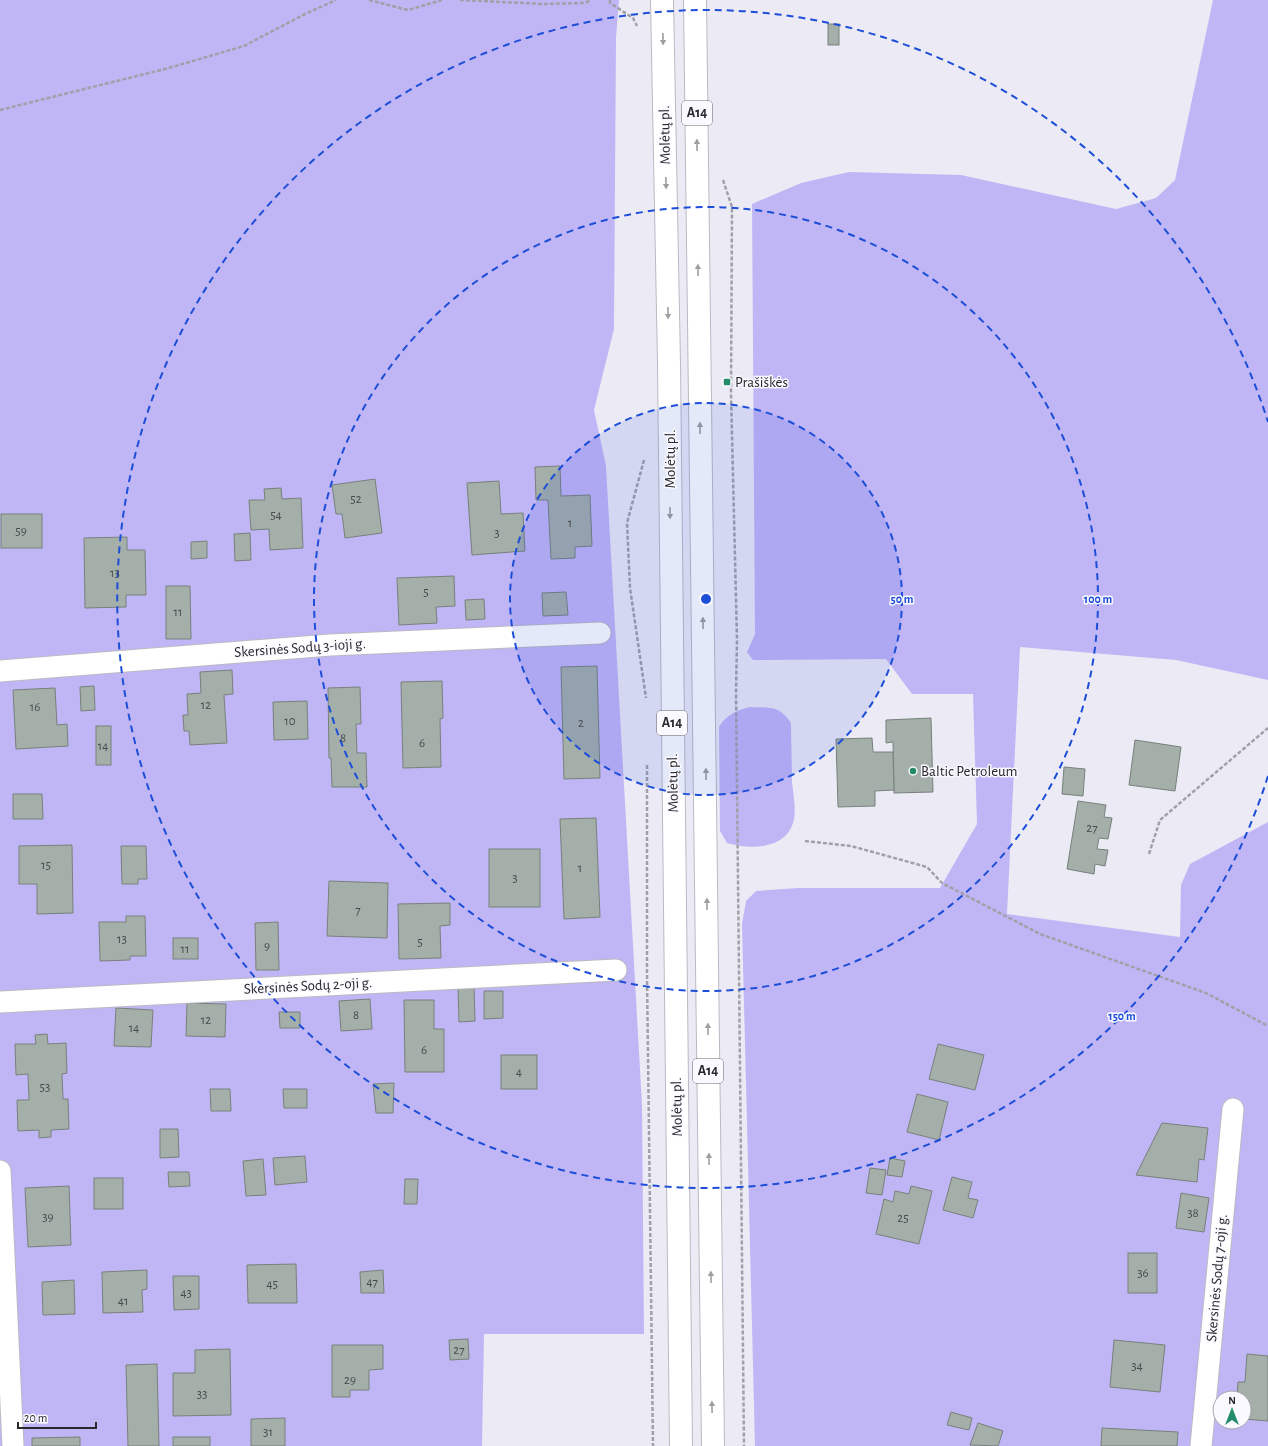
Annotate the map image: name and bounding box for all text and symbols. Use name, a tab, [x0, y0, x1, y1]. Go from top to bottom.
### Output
one-way arrow	[660, 33, 666, 46]
road number: A14	[682, 101, 712, 125]
street label: Molėtų pl.	[657, 105, 673, 165]
one-way arrow	[694, 138, 700, 151]
one-way arrow	[663, 177, 669, 190]
one-way arrow	[695, 263, 701, 276]
one-way arrow	[665, 307, 671, 320]
place label: Prašiškės	[735, 375, 788, 390]
marker: Prašiškės	[722, 377, 732, 387]
one-way arrow	[697, 421, 703, 434]
street label: Molėtų pl.	[663, 429, 678, 489]
house number: 52	[350, 493, 362, 506]
one-way arrow	[667, 507, 674, 519]
house number: 54	[270, 509, 282, 522]
house number: 1	[568, 517, 572, 530]
house number: 59	[15, 525, 27, 538]
house number: 3	[494, 527, 500, 540]
house number: 13	[110, 567, 120, 580]
house number: 5	[423, 586, 429, 599]
centre of rings	[699, 592, 713, 606]
text: 50 m	[891, 593, 914, 605]
text: 100 m	[1084, 593, 1112, 605]
house number: 11	[174, 606, 182, 619]
one-way arrow	[700, 616, 706, 629]
street label: Skersinės Sodų 3-ioji g.	[234, 636, 366, 660]
house number: 12	[201, 699, 211, 712]
house number: 16	[30, 701, 40, 714]
road number: A14	[657, 711, 687, 735]
house number: 10	[284, 715, 296, 728]
house number: 2	[578, 717, 584, 730]
house number: 8	[340, 732, 346, 745]
house number: 6	[419, 737, 425, 750]
house number: 14	[98, 740, 108, 753]
street label: Molėtų pl.	[665, 753, 681, 813]
place label: Baltic Petroleum	[921, 764, 1018, 779]
marker: Baltic Petroleum	[908, 766, 918, 776]
one-way arrow	[703, 767, 709, 780]
house number: 27	[1086, 822, 1098, 835]
house number: 15	[41, 859, 51, 872]
house number: 1	[578, 862, 582, 875]
house number: 3	[512, 872, 518, 885]
one-way arrow	[704, 897, 710, 910]
house number: 7	[355, 904, 361, 917]
house number: 13	[117, 933, 127, 946]
house number: 5	[417, 936, 423, 949]
house number: 9	[264, 940, 270, 953]
house number: 11	[181, 943, 189, 956]
street label: Skersinės Sodų 2-oji g.	[243, 975, 373, 997]
house number: 8	[353, 1009, 359, 1022]
text: 150 m	[1108, 1010, 1136, 1022]
house number: 12	[201, 1014, 211, 1027]
house number: 14	[129, 1022, 139, 1035]
one-way arrow	[705, 1022, 711, 1035]
house number: 6	[421, 1044, 427, 1057]
road number: A14	[693, 1059, 723, 1083]
house number: 4	[516, 1066, 522, 1079]
street label: Molėtų pl.	[669, 1077, 685, 1137]
house number: 53	[40, 1081, 50, 1094]
one-way arrow	[706, 1152, 712, 1165]
house number: 38	[1187, 1207, 1199, 1220]
house number: 39	[42, 1211, 54, 1224]
house number: 25	[897, 1212, 909, 1225]
street label: Skersinės Sodų 7-oji g.	[1204, 1213, 1230, 1343]
house number: 36	[1137, 1267, 1149, 1280]
one-way arrow	[708, 1270, 714, 1283]
house number: 47	[366, 1276, 378, 1289]
house number: 45	[266, 1278, 278, 1291]
house number: 43	[180, 1287, 192, 1300]
house number: 41	[118, 1295, 128, 1308]
house number: 27	[453, 1344, 465, 1357]
house number: 34	[1131, 1360, 1143, 1373]
house number: 29	[344, 1374, 356, 1387]
house number: 33	[197, 1388, 207, 1401]
north arrow	[1212, 1390, 1252, 1430]
text: N	[1228, 1395, 1236, 1406]
one-way arrow	[709, 1400, 715, 1413]
scale bar	[18, 1404, 96, 1430]
text: 20 m	[24, 1412, 47, 1424]
house number: 31	[263, 1426, 273, 1439]

